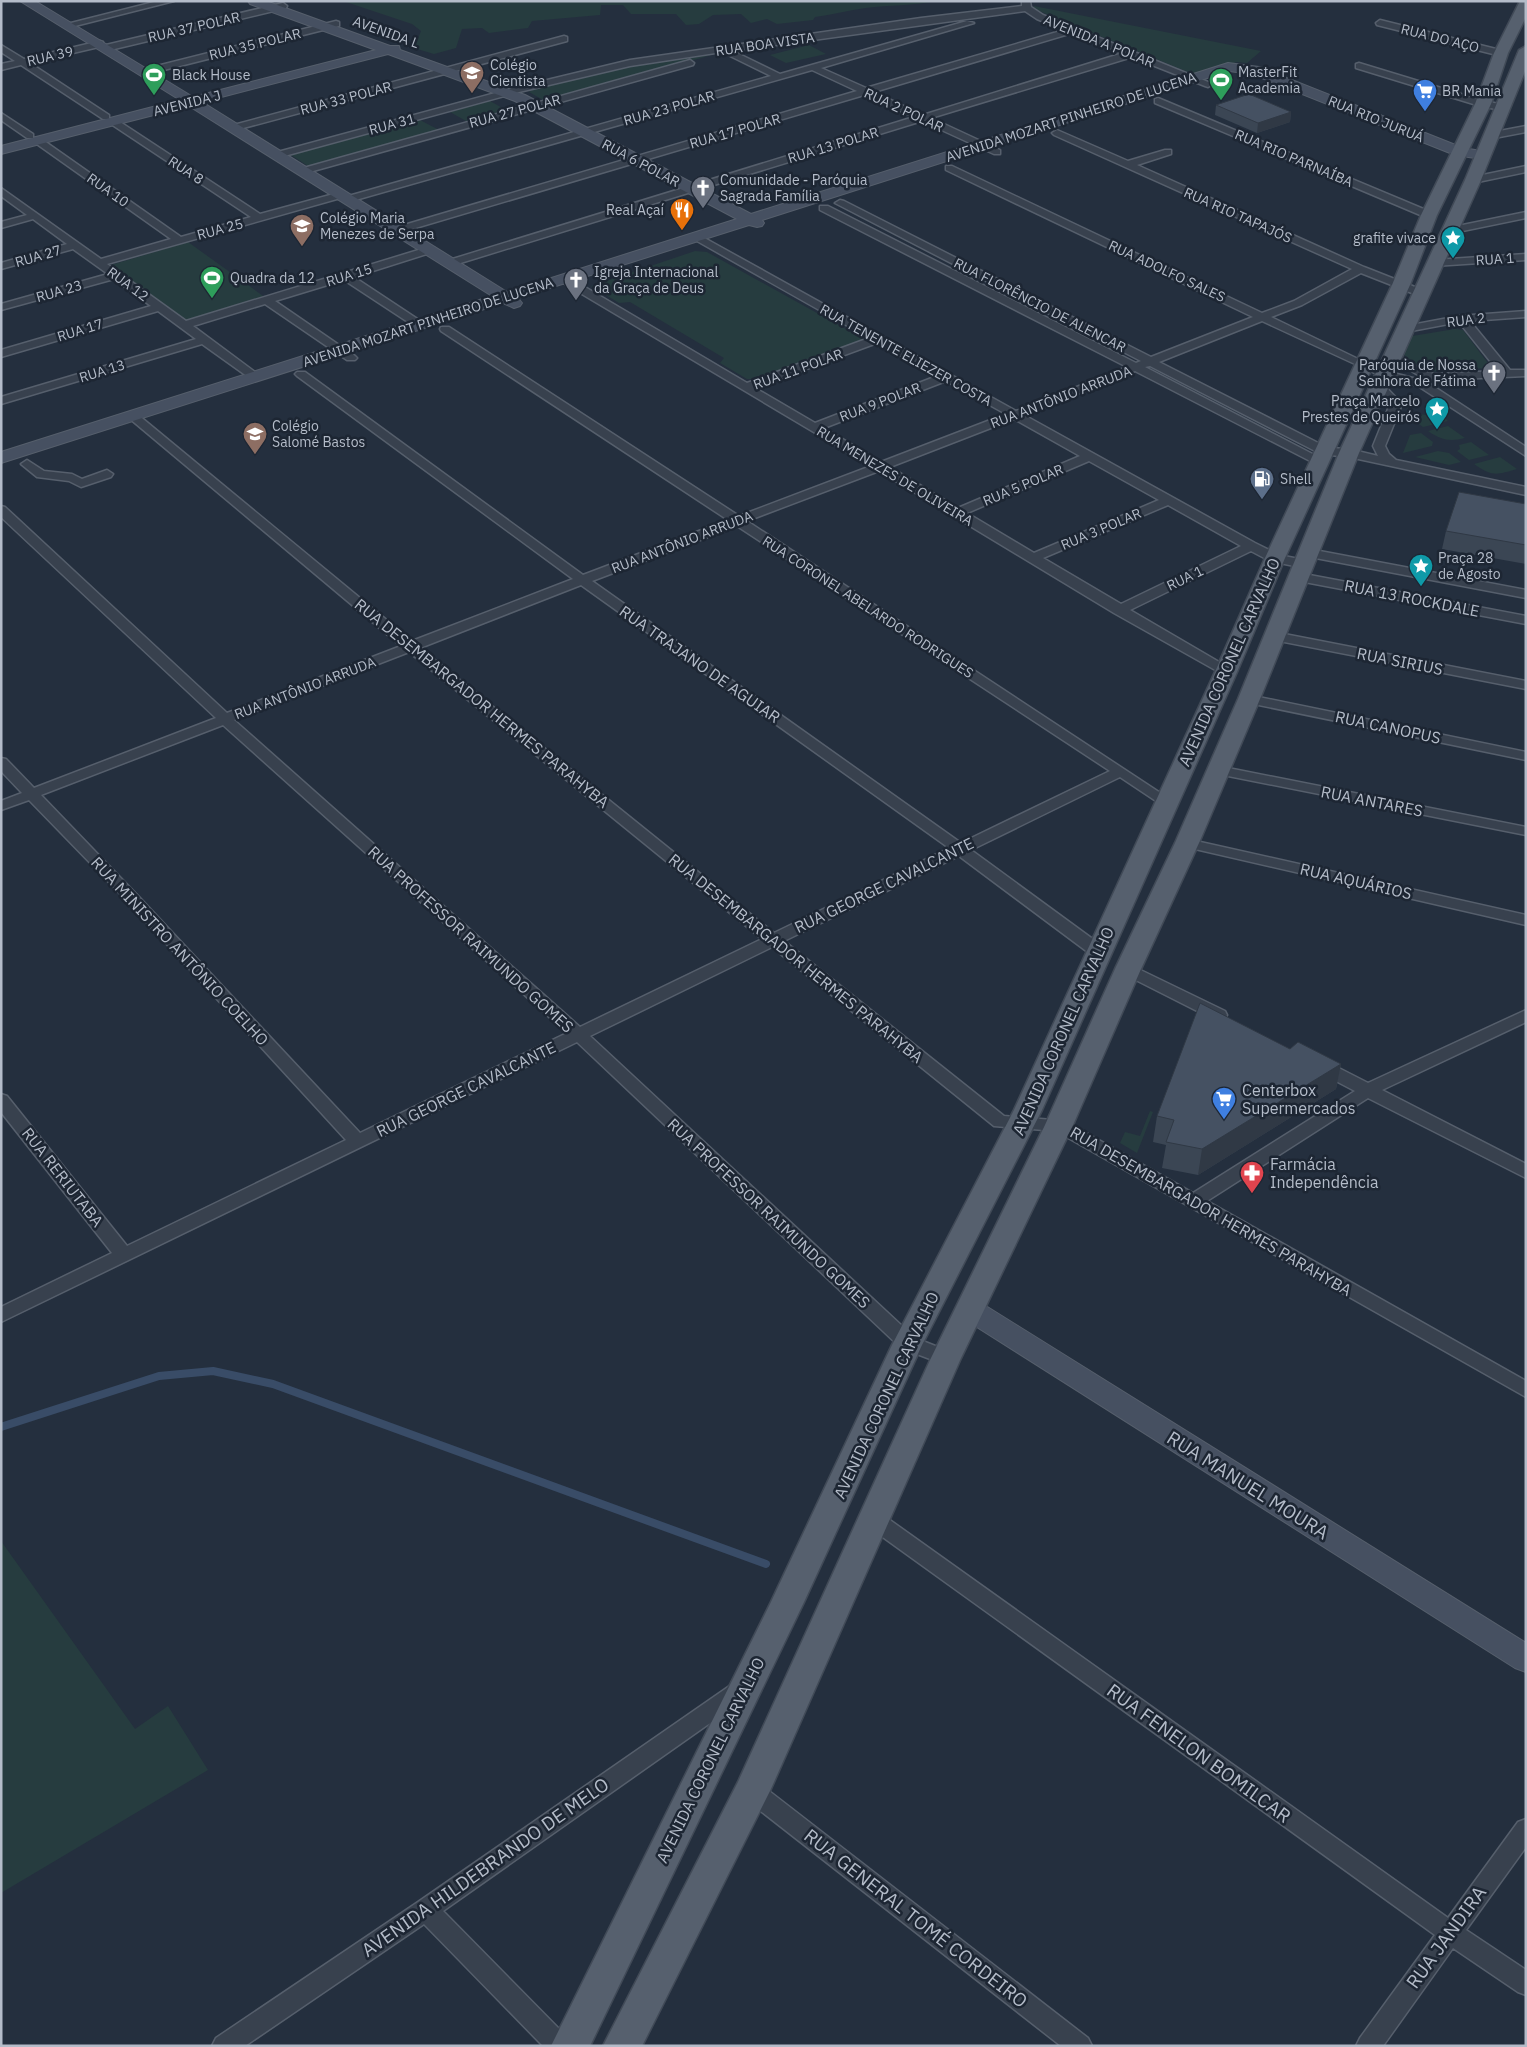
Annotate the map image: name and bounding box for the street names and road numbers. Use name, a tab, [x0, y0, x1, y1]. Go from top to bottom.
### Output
street label: RUA 37 POLAR	[146, 8, 242, 46]
street label: AVENIDA A POLAR	[1041, 11, 1157, 71]
street label: AVENIDA L	[350, 12, 422, 52]
street label: RUA DO AÇO	[1399, 20, 1481, 56]
street label: RUA 35 POLAR	[207, 24, 303, 64]
street label: RUA BOA VISTA	[714, 28, 816, 60]
street label: RUA 39	[25, 42, 75, 70]
street label: AVENIDA MOZART PINHEIRO DE LUCENA	[943, 68, 1199, 166]
street label: RUA 33 POLAR	[298, 77, 394, 119]
street label: RUA 2 POLAR	[861, 84, 947, 136]
street label: AVENIDA J	[151, 86, 223, 120]
street label: RUA 23 POLAR	[621, 86, 717, 130]
street label: RUA 27 POLAR	[467, 90, 563, 132]
street label: RUA RIO JURUÁ	[1325, 91, 1427, 146]
street label: RUA 31	[367, 109, 417, 139]
street label: RUA 17 POLAR	[687, 109, 783, 153]
street label: RUA 13 POLAR	[785, 123, 881, 167]
street label: RUA RIO PARNAÍBA	[1232, 124, 1356, 191]
street label: RUA 6 POLAR	[599, 135, 683, 191]
street label: RUA 8	[165, 152, 207, 188]
street label: RUA 10	[84, 169, 132, 211]
street label: RUA RIO TAPAJÓS	[1181, 182, 1295, 247]
street label: RUA 25	[195, 214, 245, 244]
street label: RUA ADOLFO SALES	[1106, 236, 1228, 306]
street label: RUA 27	[13, 241, 63, 271]
street label: RUA 1	[1475, 249, 1515, 269]
street label: RUA FLORÊNCIO DE ALENCAR	[951, 254, 1129, 356]
street label: RUA 15	[324, 259, 374, 291]
street label: RUA 12	[104, 263, 152, 305]
street label: AVENIDA MOZART PINHEIRO DE LUCENA	[300, 273, 556, 371]
street label: RUA 23	[34, 276, 84, 306]
street label: RUA TENENTE ELIEZER COSTA	[817, 300, 995, 410]
street label: RUA 2	[1446, 309, 1486, 331]
street label: RUA 17	[55, 314, 105, 346]
street label: RUA 11 POLAR	[751, 344, 845, 394]
street label: RUA 13	[77, 355, 127, 387]
street label: RUA ANTÔNIO ARRUDA	[987, 361, 1134, 432]
street label: RUA 9 POLAR	[837, 378, 923, 426]
street label: RUA MENEZES DE OLIVEIRA	[814, 422, 976, 530]
street label: RUA 5 POLAR	[980, 460, 1066, 510]
street label: RUA 3 POLAR	[1058, 504, 1144, 554]
street label: RUA ANTÔNIO ARRUDA	[608, 506, 755, 577]
street label: RUA CORONEL ABELARDO RODRIGUES	[759, 532, 977, 682]
street label: AVENIDA CORONEL CARVALHO	[1174, 555, 1284, 769]
street label: RUA 1	[1164, 561, 1206, 595]
street label: RUA 13 ROCKDALE	[1343, 575, 1481, 621]
street label: RUA DESEMBARGADOR HERMES PARAHYBA	[351, 594, 613, 812]
street label: RUA TRAJANO DE AGUIAR	[616, 601, 784, 727]
street label: RUA SIRIUS	[1355, 643, 1445, 679]
street label: RUA ANTÔNIO ARRUDA	[231, 652, 378, 723]
street label: RUA CANOPUS	[1333, 706, 1443, 748]
street label: RUA ANTARES	[1319, 781, 1425, 821]
street label: RUA GEORGE CAVALCANTE	[791, 833, 977, 937]
street label: RUA PROFESSOR RAIMUNDO GOMES	[364, 841, 578, 1037]
street label: RUA DESEMBARGADOR HERMES PARAHYBA	[665, 849, 927, 1067]
street label: RUA MINISTRO ANTÔNIO COELHO	[87, 852, 273, 1050]
street label: RUA AQUÁRIOS	[1298, 857, 1414, 904]
street label: AVENIDA CORONEL CARVALHO	[1008, 924, 1118, 1138]
street label: RUA GEORGE CAVALCANTE	[373, 1037, 559, 1141]
street label: RUA PROFESSOR RAIMUNDO GOMES	[664, 1114, 874, 1312]
street label: RUA DESEMBARGADOR HERMES PARAHYBA	[1067, 1122, 1355, 1300]
street label: RUA RERIUTABA	[18, 1123, 108, 1231]
street label: AVENIDA CORONEL CARVALHO	[829, 1288, 943, 1502]
street label: RUA MANUEL MOURA	[1163, 1425, 1333, 1545]
street label: AVENIDA CORONEL CARVALHO	[652, 1654, 768, 1866]
street label: RUA FENELON BOMILCAR	[1102, 1678, 1296, 1828]
street label: AVENIDA HILDEBRANDO DE MELO	[357, 1772, 613, 1962]
street label: RUA GENERAL TOMÉ CORDEIRO	[799, 1823, 1033, 2013]
street label: RUA JANDIRA	[1401, 1881, 1491, 1993]

